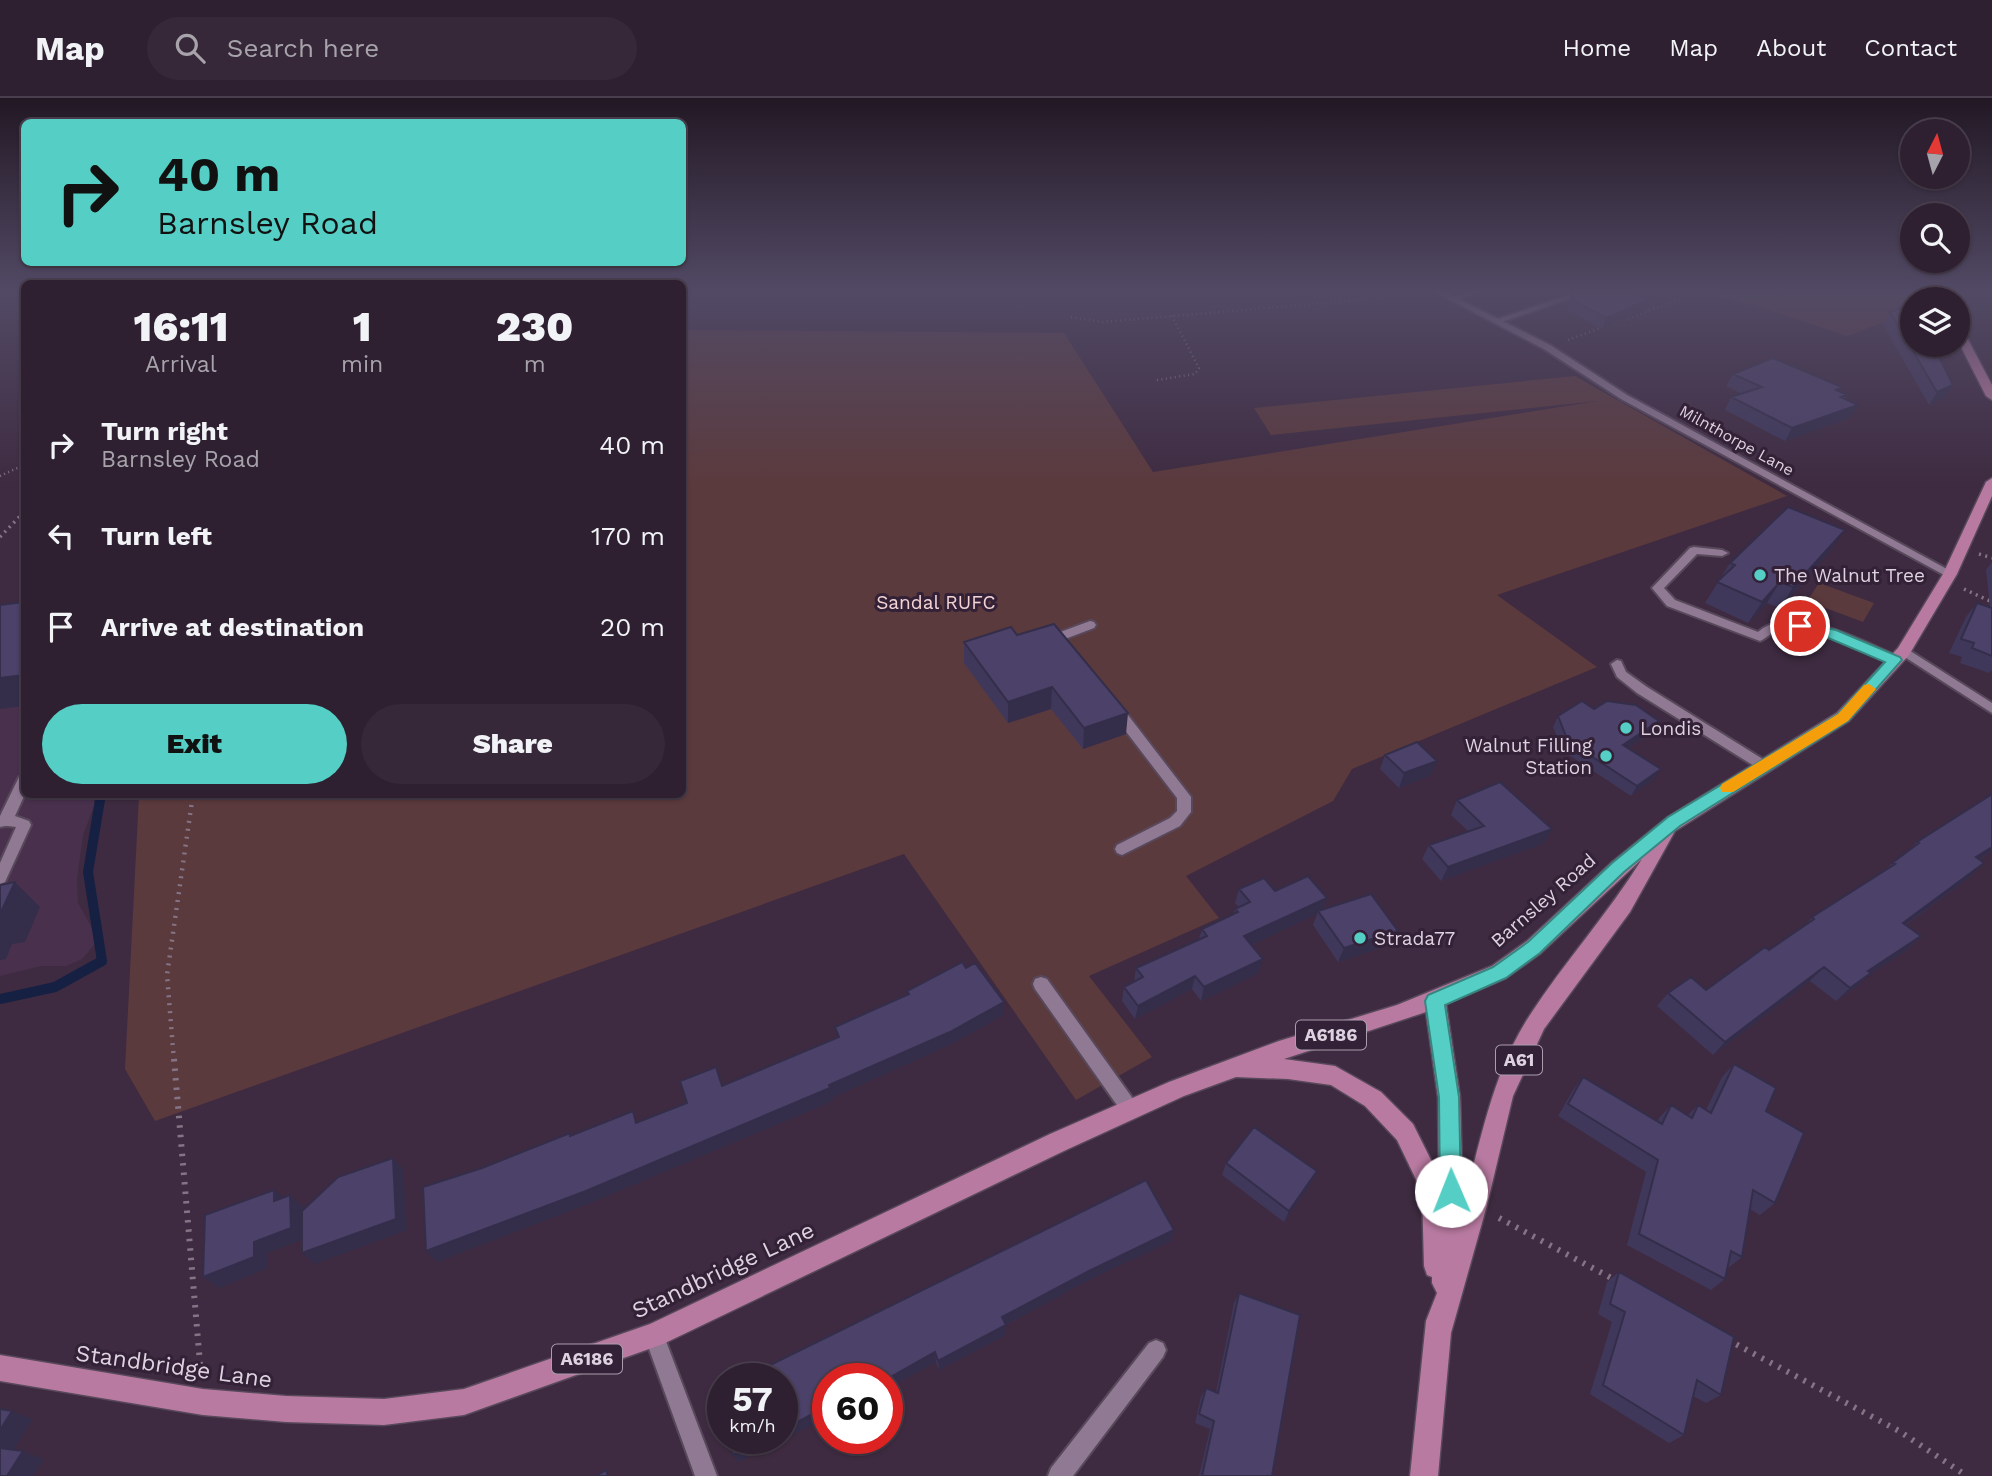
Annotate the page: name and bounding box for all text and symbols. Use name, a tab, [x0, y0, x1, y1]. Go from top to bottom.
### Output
search box	[147, 17, 637, 80]
text: Map	[35, 29, 105, 68]
icon: search	[171, 29, 209, 67]
text: Search here	[227, 33, 379, 63]
text: Home	[1563, 34, 1631, 62]
text: Map	[1669, 34, 1718, 62]
text: About	[1756, 34, 1826, 62]
text: Contact	[1864, 34, 1957, 62]
north arrow	[1900, 119, 1970, 189]
map controls	[1900, 119, 1970, 357]
text: 40 m	[157, 145, 280, 203]
icon: right	[42, 147, 133, 238]
button: search	[1900, 203, 1970, 273]
text: Barnsley Road	[157, 204, 378, 242]
button: layers	[1900, 287, 1970, 357]
text: 16:11	[134, 302, 228, 351]
text: 1	[353, 302, 372, 351]
text: 230	[496, 302, 573, 351]
text: Arrival	[145, 351, 217, 378]
text: min	[341, 351, 383, 378]
text: m	[524, 351, 546, 378]
street label: Milnthorpe Lane	[1676, 401, 1797, 480]
text: Turn right	[101, 416, 228, 446]
icon: right	[42, 426, 80, 464]
text: 40 m	[599, 430, 665, 460]
text: Barnsley Road	[101, 446, 260, 473]
icon: left	[42, 517, 80, 555]
text: Turn left	[101, 521, 212, 551]
text: 170 m	[591, 521, 665, 551]
place label: The Walnut Tree	[1774, 564, 1925, 587]
marker: The Walnut Tree	[1752, 567, 1768, 583]
park label: Sandal RUFC	[876, 591, 996, 614]
pin	[1770, 596, 1830, 656]
icon: arrive	[1781, 607, 1819, 645]
icon: arrive	[42, 608, 80, 646]
text: Arrive at destination	[101, 612, 364, 642]
text: 20 m	[600, 612, 665, 642]
button: Exit	[42, 704, 347, 784]
button: Share	[361, 704, 665, 784]
place label: Londis	[1640, 717, 1701, 740]
marker: Londis	[1618, 720, 1634, 736]
place label: Walnut Filling Station	[1465, 734, 1593, 779]
marker: Walnut Filling Station	[1598, 748, 1614, 764]
street label: Barnsley Road	[1486, 849, 1600, 952]
place label: Strada77	[1374, 927, 1455, 950]
marker: Strada77	[1352, 930, 1368, 946]
road number: A6186	[1296, 1020, 1366, 1050]
road number: A61	[1496, 1045, 1542, 1074]
position arrow	[1414, 1154, 1488, 1228]
street label: Standbridge Lane	[628, 1216, 819, 1325]
street label: Standbridge Lane	[74, 1339, 274, 1394]
road number: A6186	[552, 1344, 622, 1374]
speed limit sign: 60	[812, 1363, 903, 1454]
text: 57	[732, 1378, 773, 1420]
text: km/h	[729, 1415, 776, 1436]

